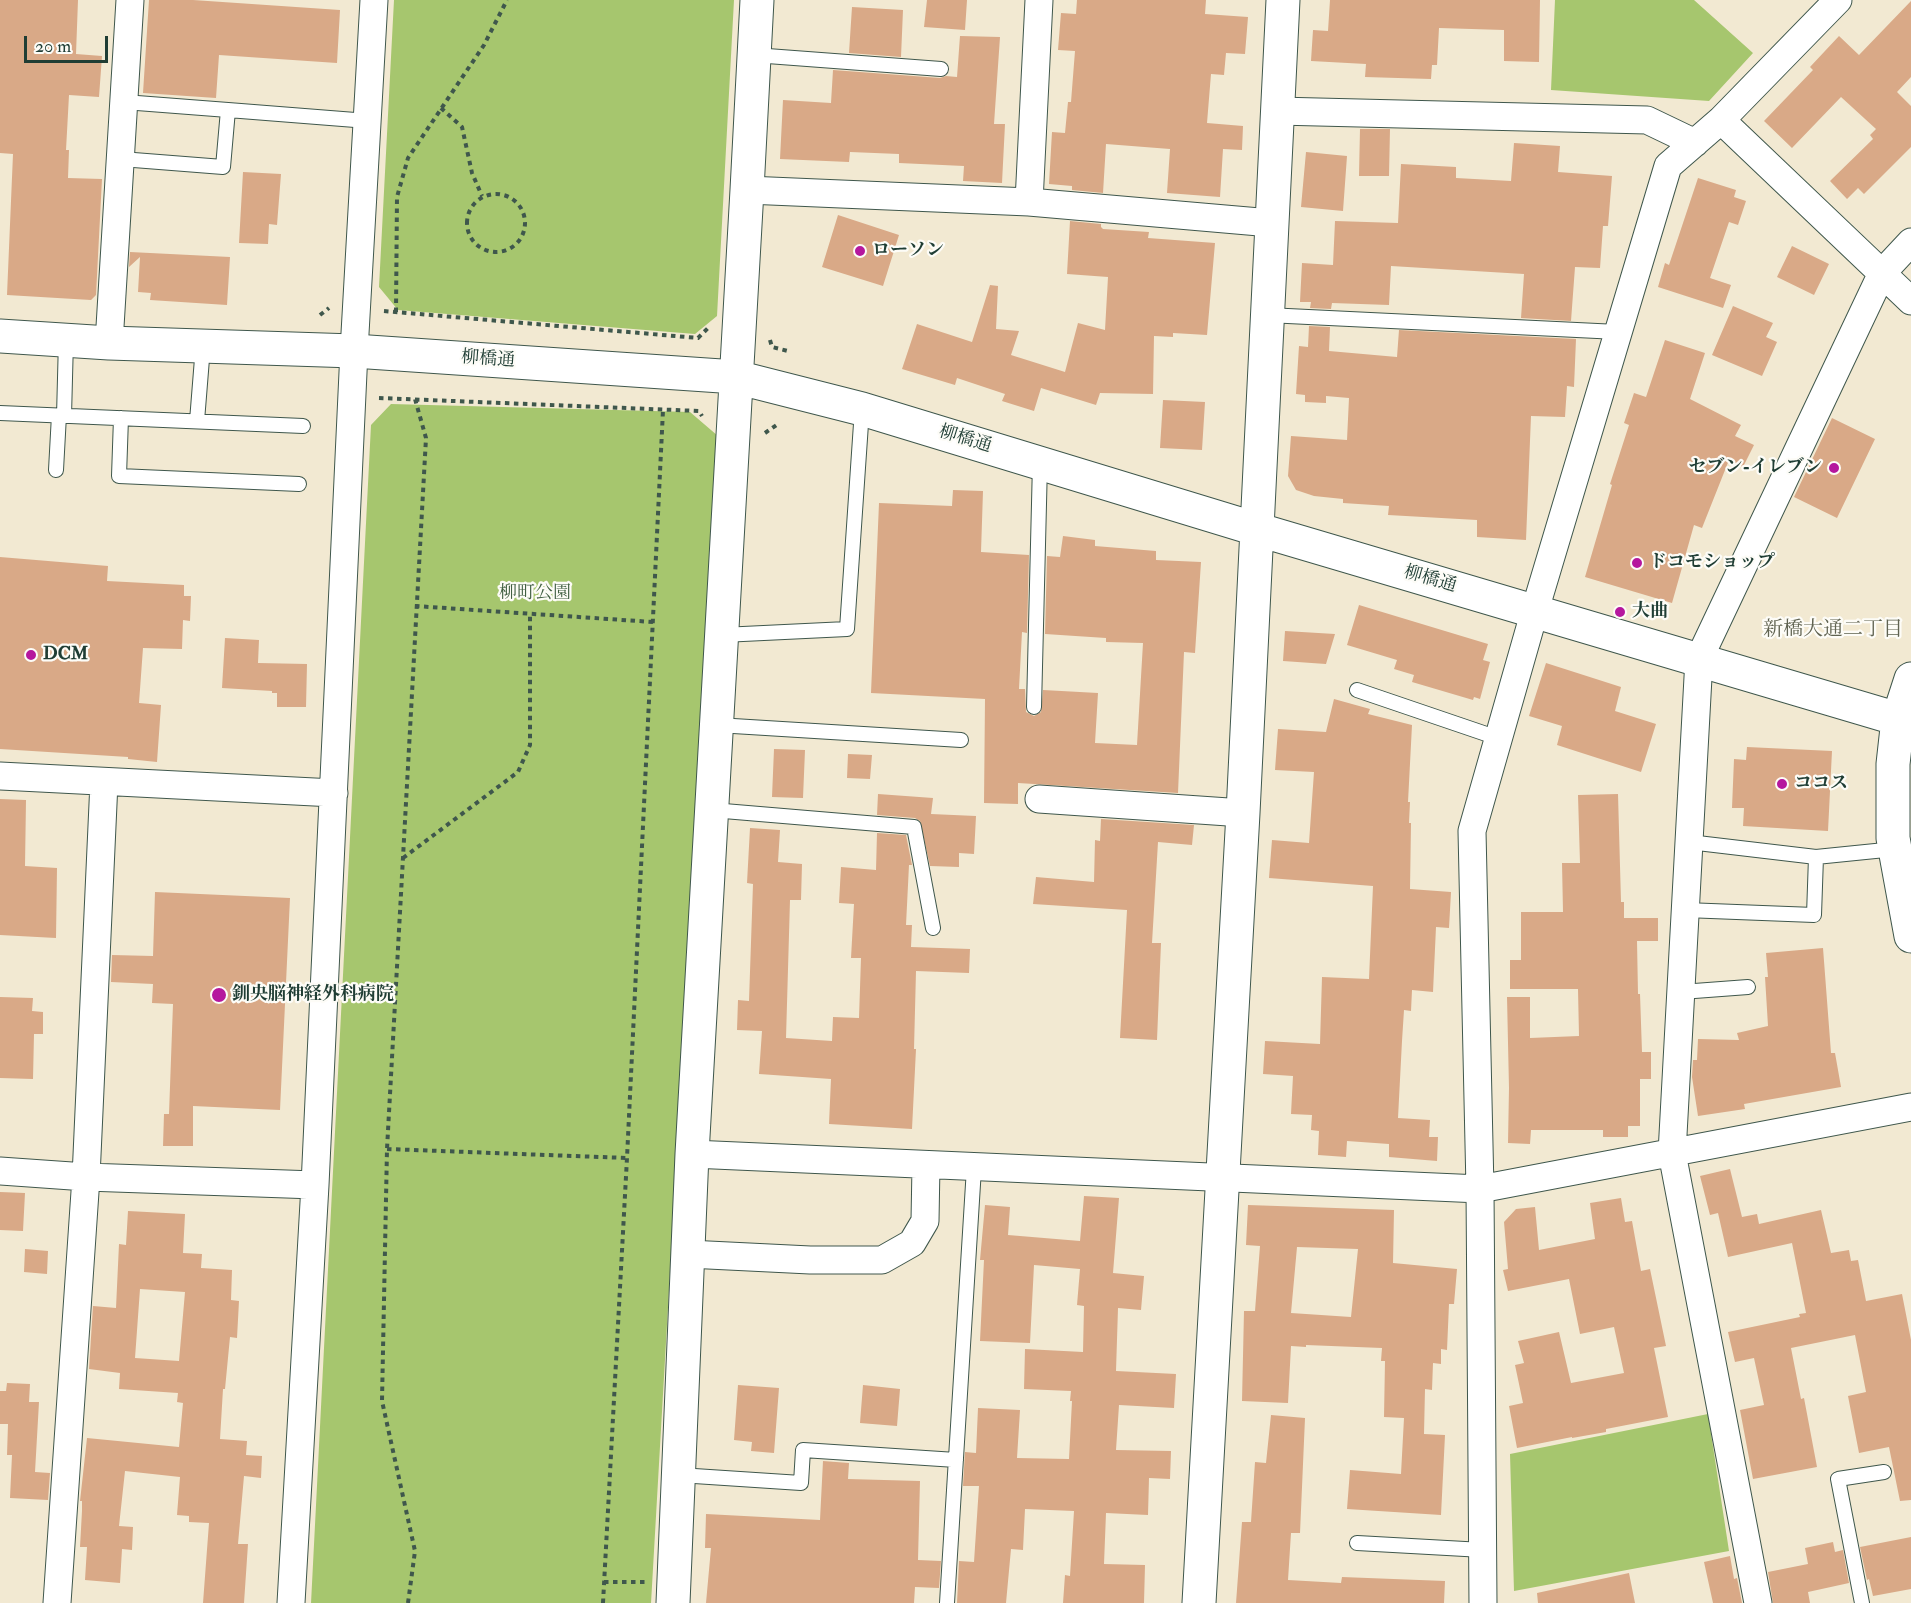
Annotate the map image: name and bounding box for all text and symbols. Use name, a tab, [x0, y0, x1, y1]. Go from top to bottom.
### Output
scale bar	[27, 24, 111, 62]
text: 20 m	[35, 35, 71, 58]
place label: ローソン	[872, 240, 944, 262]
marker: ローソン	[853, 244, 867, 258]
street label: 柳橋通	[460, 347, 516, 373]
street label: 柳橋通	[936, 422, 994, 458]
place label: セブン-イレブン	[1688, 457, 1822, 479]
marker: セブン-イレブン	[1827, 461, 1841, 475]
place label: ドコモショップ	[1649, 552, 1775, 574]
marker: ドコモショップ	[1630, 556, 1644, 570]
street label: 柳橋通	[1401, 562, 1459, 598]
park label: 柳町公園	[499, 583, 571, 605]
place label: 大曲	[1632, 601, 1668, 623]
marker: 大曲	[1613, 605, 1627, 619]
district label: 新橋大通二丁目	[1763, 619, 1903, 643]
place label: DCM	[43, 644, 88, 666]
marker: DCM	[24, 648, 38, 662]
place label: ココス	[1794, 773, 1848, 795]
marker: ココス	[1775, 777, 1789, 791]
place label: 釧央脳神経外科病院	[232, 984, 394, 1006]
marker: 釧央脳神経外科病院	[210, 986, 228, 1004]

